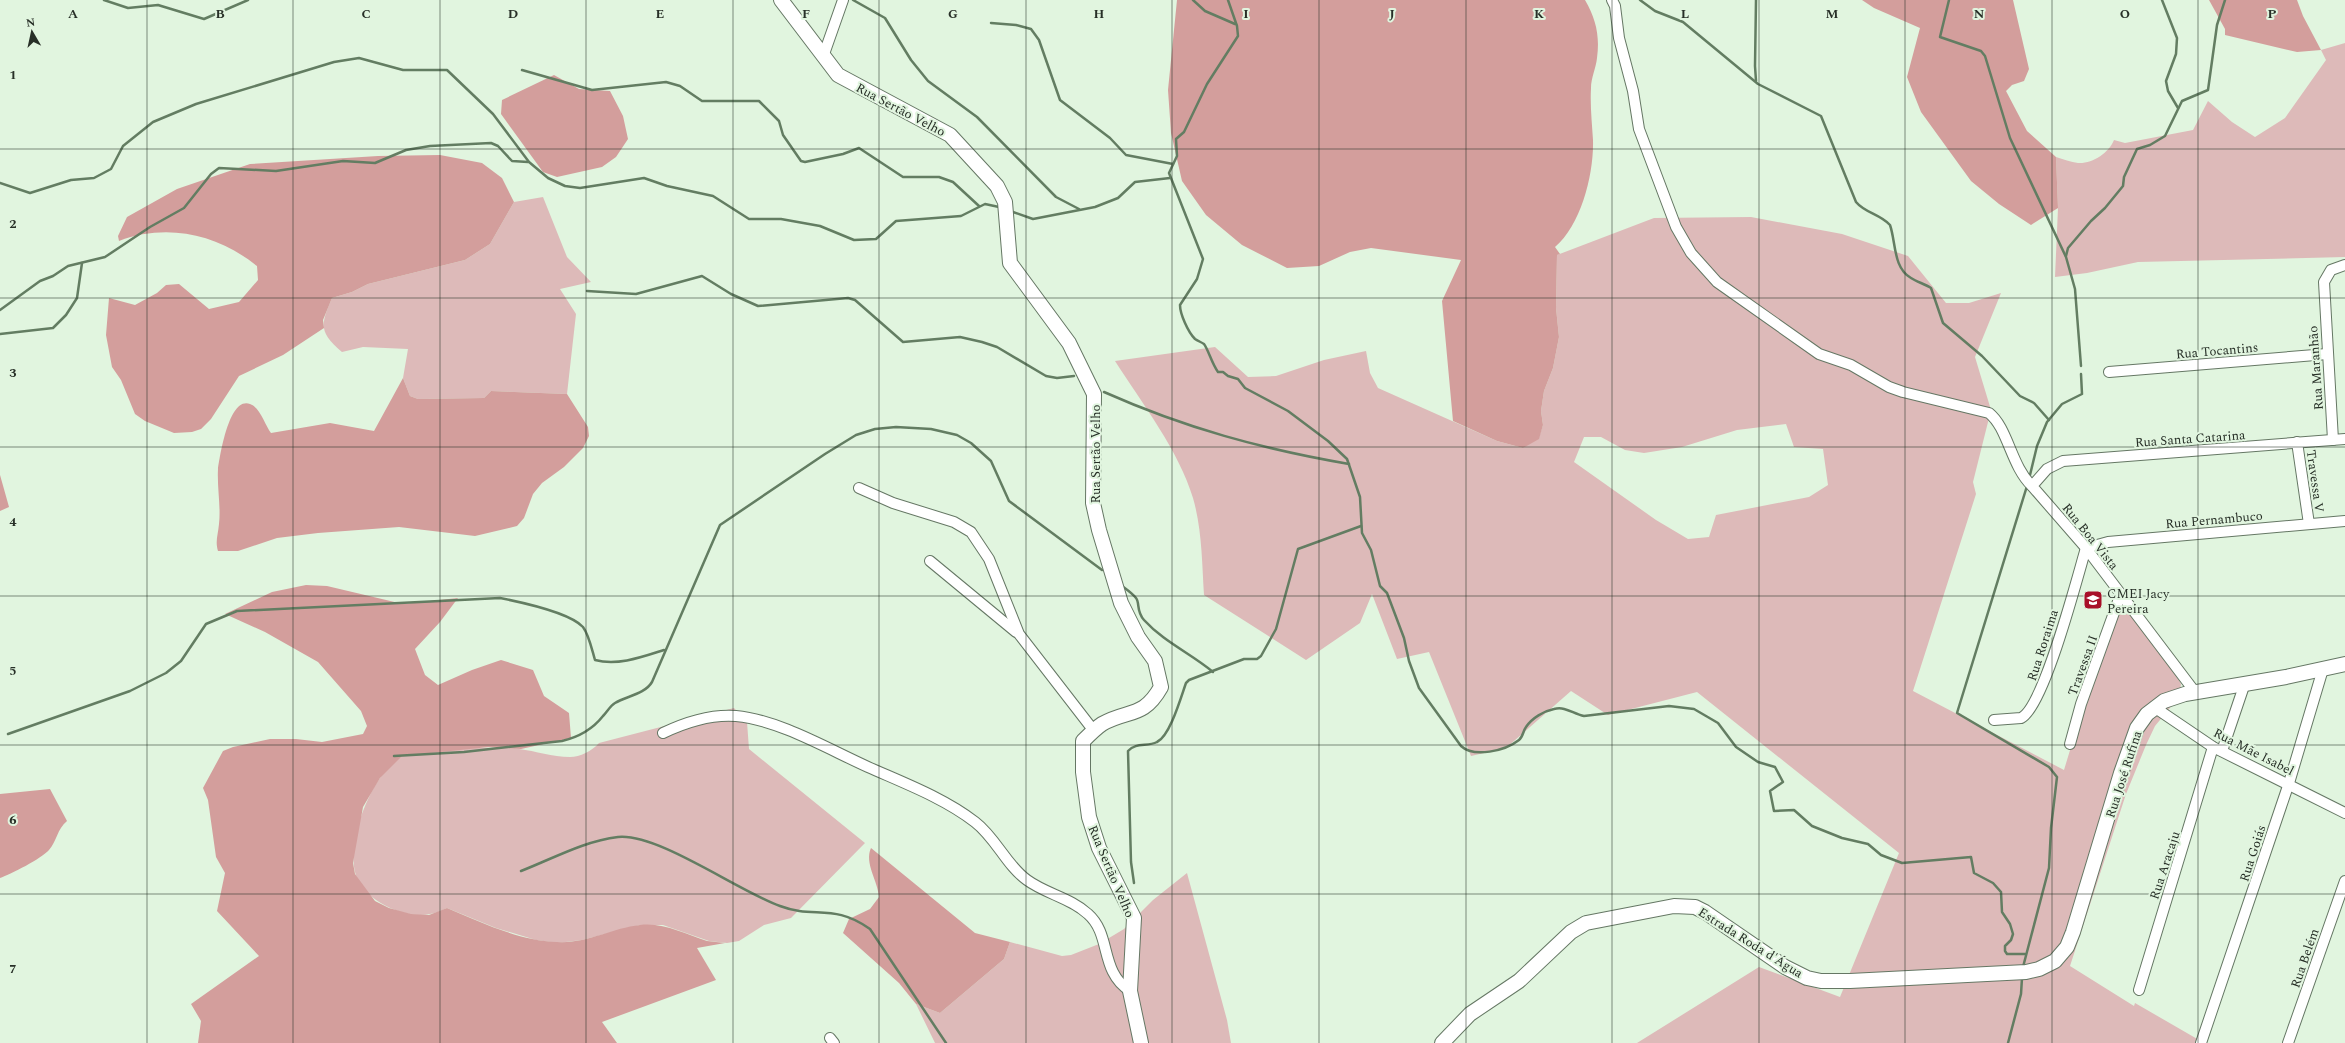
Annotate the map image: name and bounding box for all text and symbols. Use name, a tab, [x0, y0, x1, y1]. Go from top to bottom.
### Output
text: A	[68, 4, 78, 24]
text: B	[215, 4, 225, 24]
text: C	[361, 4, 371, 24]
text: D	[508, 4, 518, 24]
text: E	[656, 4, 665, 24]
text: F	[802, 4, 810, 24]
text: G	[948, 4, 958, 24]
text: H	[1094, 4, 1105, 24]
text: I	[1243, 4, 1249, 24]
text: J	[1389, 4, 1395, 24]
text: K	[1534, 4, 1544, 24]
text: L	[1681, 4, 1689, 24]
text: M	[1826, 4, 1839, 24]
text: N	[1974, 4, 1985, 24]
text: O	[2120, 4, 2130, 24]
text: P	[2268, 4, 2277, 24]
north arrow	[12, 12, 52, 52]
text: N	[25, 14, 36, 32]
text: 1	[9, 65, 17, 85]
street label: Rua Sertão Velho	[852, 78, 949, 142]
text: 2	[9, 214, 17, 234]
street label: Rua Maranhão	[2303, 325, 2329, 411]
street label: Rua Tocantins	[2175, 337, 2259, 365]
text: 3	[9, 363, 17, 383]
street label: Rua Sertão Velho	[1086, 404, 1106, 504]
street label: Rua Santa Catarina	[2134, 425, 2247, 453]
street label: Travessa V	[2301, 449, 2329, 514]
street label: Rua Boa Vista	[2057, 499, 2124, 575]
street label: Rua Pernambuco	[2165, 506, 2264, 534]
text: 4	[9, 512, 17, 532]
place label: CMEI Jacy Pereira	[2107, 584, 2170, 619]
school or university icon: CMEI Jacy Pereira	[2082, 589, 2104, 611]
street label: Rua Roraima	[2022, 606, 2064, 684]
street label: Travessa II	[2063, 632, 2103, 699]
text: 5	[9, 661, 17, 681]
street label: Rua Mãe Isabel	[2210, 723, 2298, 781]
street label: Rua José Rufina	[2100, 727, 2148, 821]
text: 6	[9, 810, 17, 830]
street label: Rua Sertão Velho	[1083, 822, 1140, 921]
street label: Rua Goiás	[2234, 822, 2272, 884]
street label: Rua Aracaju	[2144, 829, 2185, 902]
street label: Estrada Roda d'Água	[1694, 902, 1807, 984]
street label: Rua Belém	[2285, 926, 2324, 991]
text: 7	[9, 959, 17, 979]

